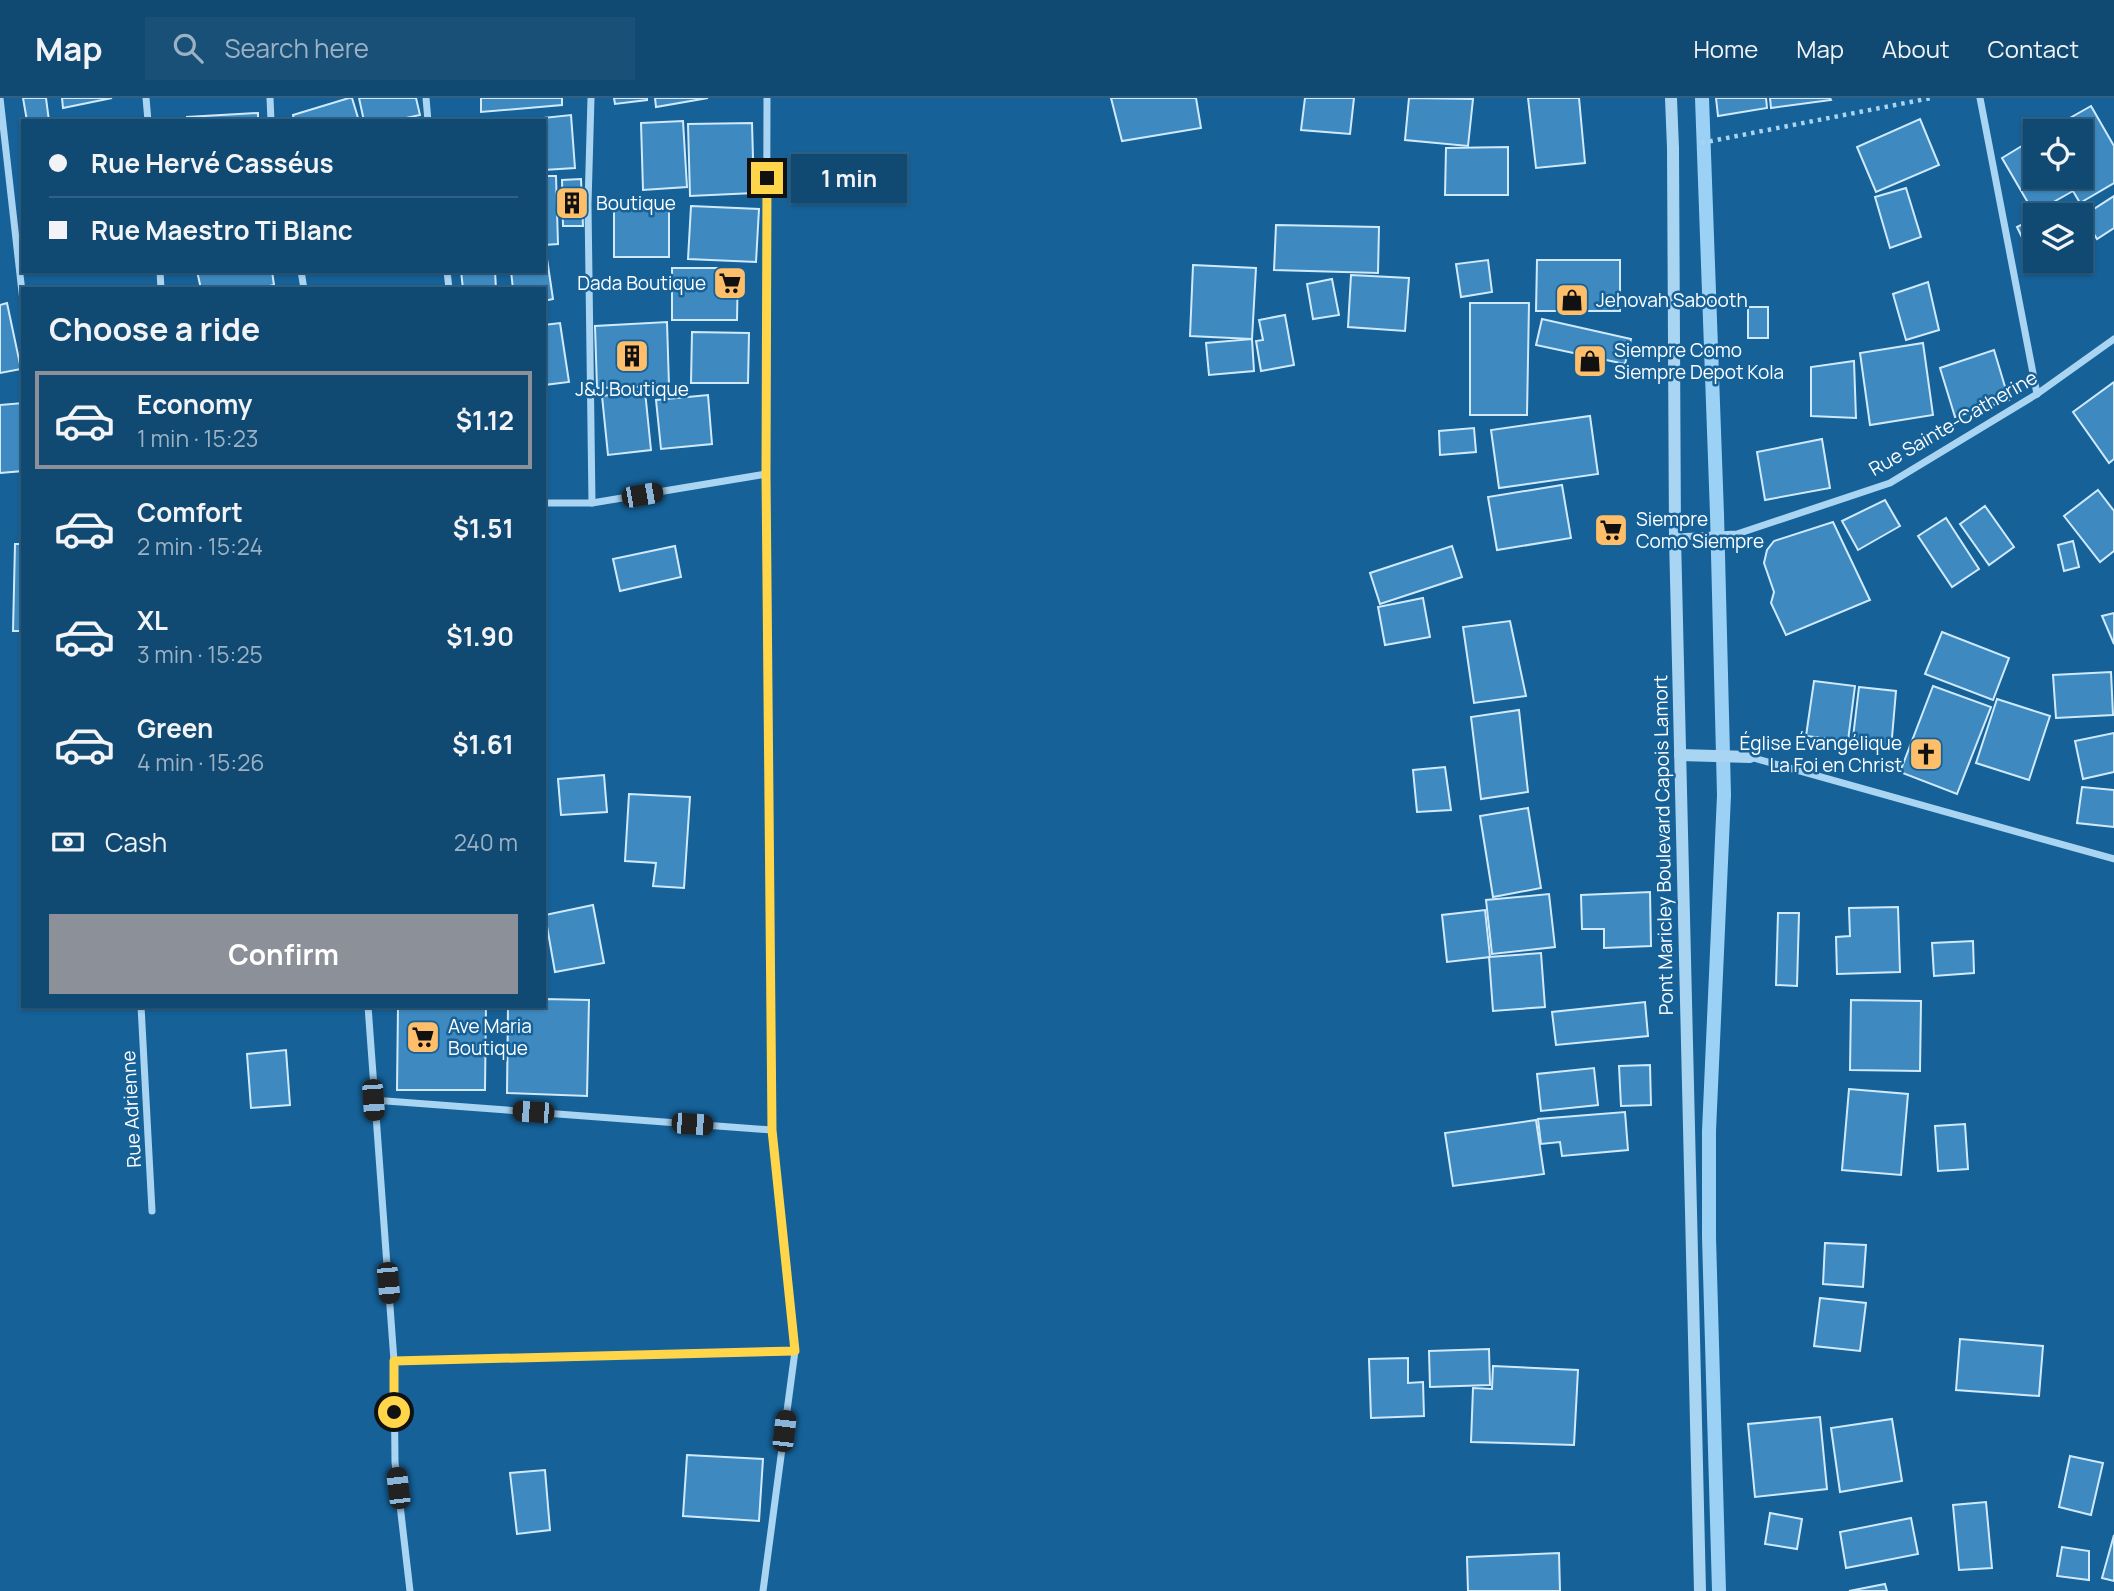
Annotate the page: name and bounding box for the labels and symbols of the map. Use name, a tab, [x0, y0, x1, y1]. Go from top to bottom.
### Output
callout: 1 min	[792, 154, 907, 202]
route end	[751, 162, 783, 194]
building icon: Boutique	[553, 184, 591, 222]
place label: Boutique	[596, 190, 676, 216]
supermarket icon: Dada Boutique	[711, 264, 749, 302]
place label: Dada Boutique	[577, 270, 706, 296]
shop icon: Jehovah Sabooth	[1553, 281, 1591, 319]
place label: Jehovah Sabooth	[1596, 287, 1748, 313]
building icon: J&J Boutique	[613, 337, 651, 375]
place label: Siempre Como Siempre Depot Kola	[1614, 337, 1784, 385]
shop icon: Siempre Como Siempre Depot Kola	[1571, 342, 1609, 380]
street label: Rue Sainte-Catherine	[1864, 364, 2042, 482]
place label: J&J Boutique	[575, 376, 689, 402]
car	[620, 481, 665, 509]
place label: Siempre Como Siempre	[1636, 506, 1764, 554]
supermarket icon: Siempre Como Siempre	[1592, 511, 1630, 549]
street label: Pont Maricley Boulevard Capois Lamort	[1647, 675, 1679, 1015]
place label: Église Évangélique La Foi en Christ	[1740, 730, 1902, 778]
church icon: Église Évangélique La Foi en Christ	[1907, 735, 1945, 773]
place label: Ave Maria Boutique	[448, 1013, 532, 1061]
supermarket icon: Ave Maria Boutique	[404, 1018, 442, 1056]
street label: Rue Adrienne	[115, 1050, 147, 1168]
car	[362, 1078, 385, 1122]
car	[512, 1100, 555, 1124]
car	[671, 1112, 714, 1136]
car	[376, 1261, 401, 1305]
route start	[378, 1396, 410, 1428]
car	[772, 1409, 797, 1453]
car	[386, 1466, 411, 1510]

